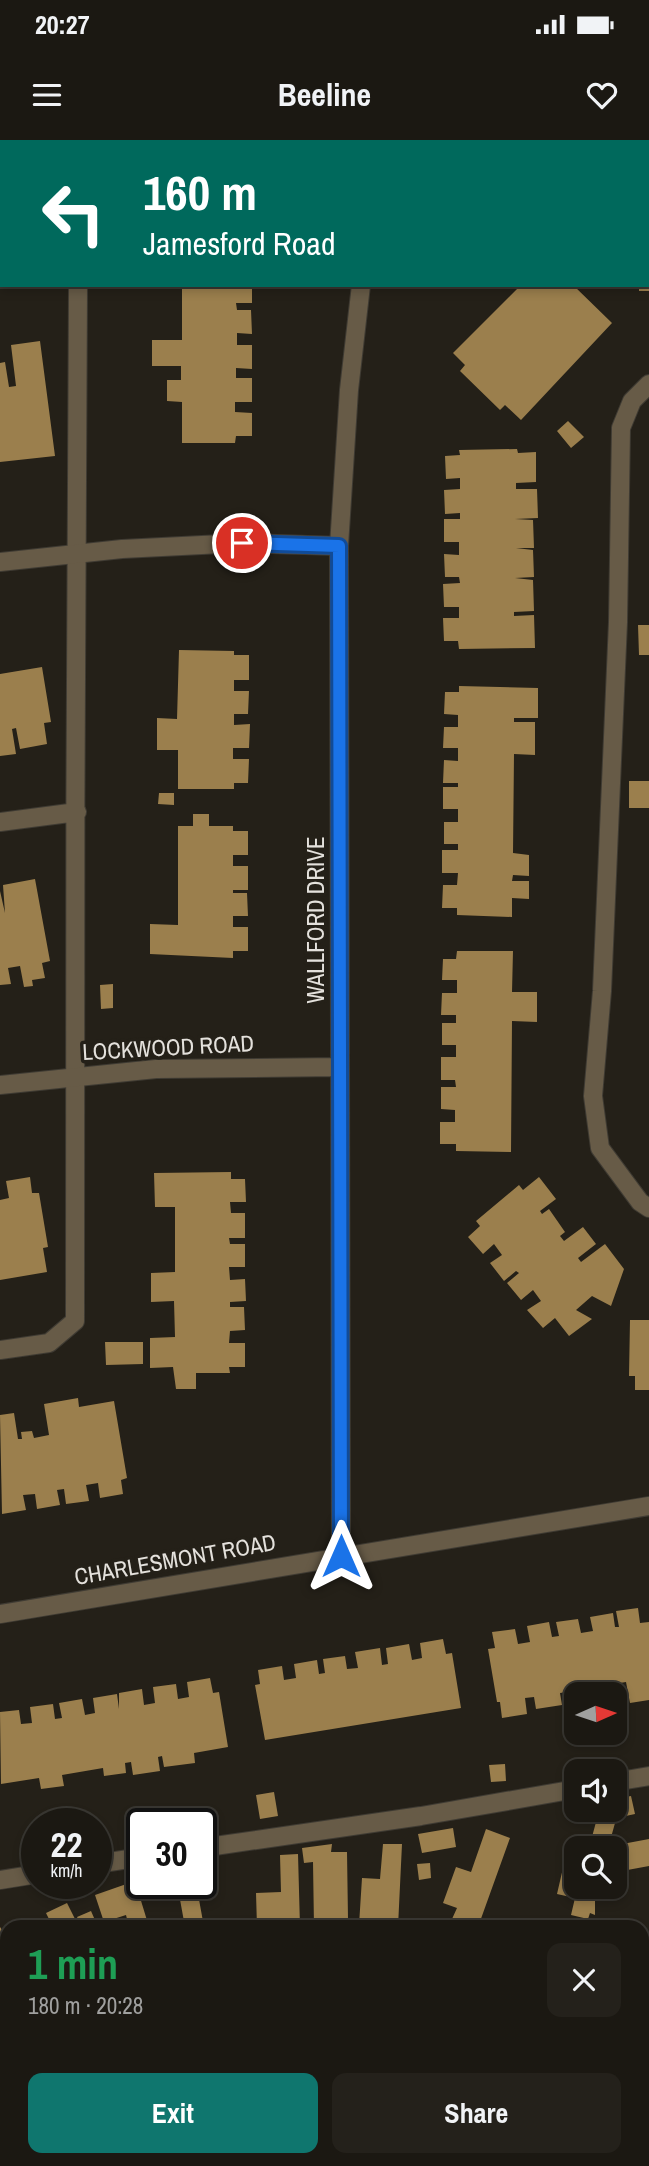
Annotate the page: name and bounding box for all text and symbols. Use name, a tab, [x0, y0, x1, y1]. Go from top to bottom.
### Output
text: 20:27	[35, 7, 90, 42]
text: Beeline	[278, 73, 371, 116]
icon: menu	[28, 76, 66, 114]
icon: heart	[583, 76, 621, 114]
text: 160 m	[143, 159, 257, 225]
icon: left	[28, 168, 119, 259]
text: Jamesford Road	[143, 222, 336, 265]
pin	[212, 513, 272, 573]
icon: arrive	[223, 524, 261, 562]
street label: WALLFORD DRIVE	[300, 837, 331, 1003]
street label: LOCKWOOD ROAD	[81, 1027, 255, 1067]
position arrow	[304, 1519, 378, 1593]
street label: CHARLESMONT ROAD	[72, 1526, 278, 1592]
north arrow	[564, 1682, 626, 1745]
map controls	[564, 1682, 627, 1899]
button: sound	[564, 1759, 627, 1822]
speed limit sign: 30	[126, 1808, 217, 1899]
text: 22	[51, 1821, 82, 1868]
button: search	[564, 1836, 627, 1899]
text: km/h	[51, 1858, 83, 1883]
text: 1 min	[28, 1936, 118, 1992]
button: close	[547, 1943, 621, 2017]
text: 180 m · 20:28	[28, 1990, 143, 2021]
button: Exit	[28, 2073, 318, 2153]
button: Share	[332, 2073, 621, 2153]

